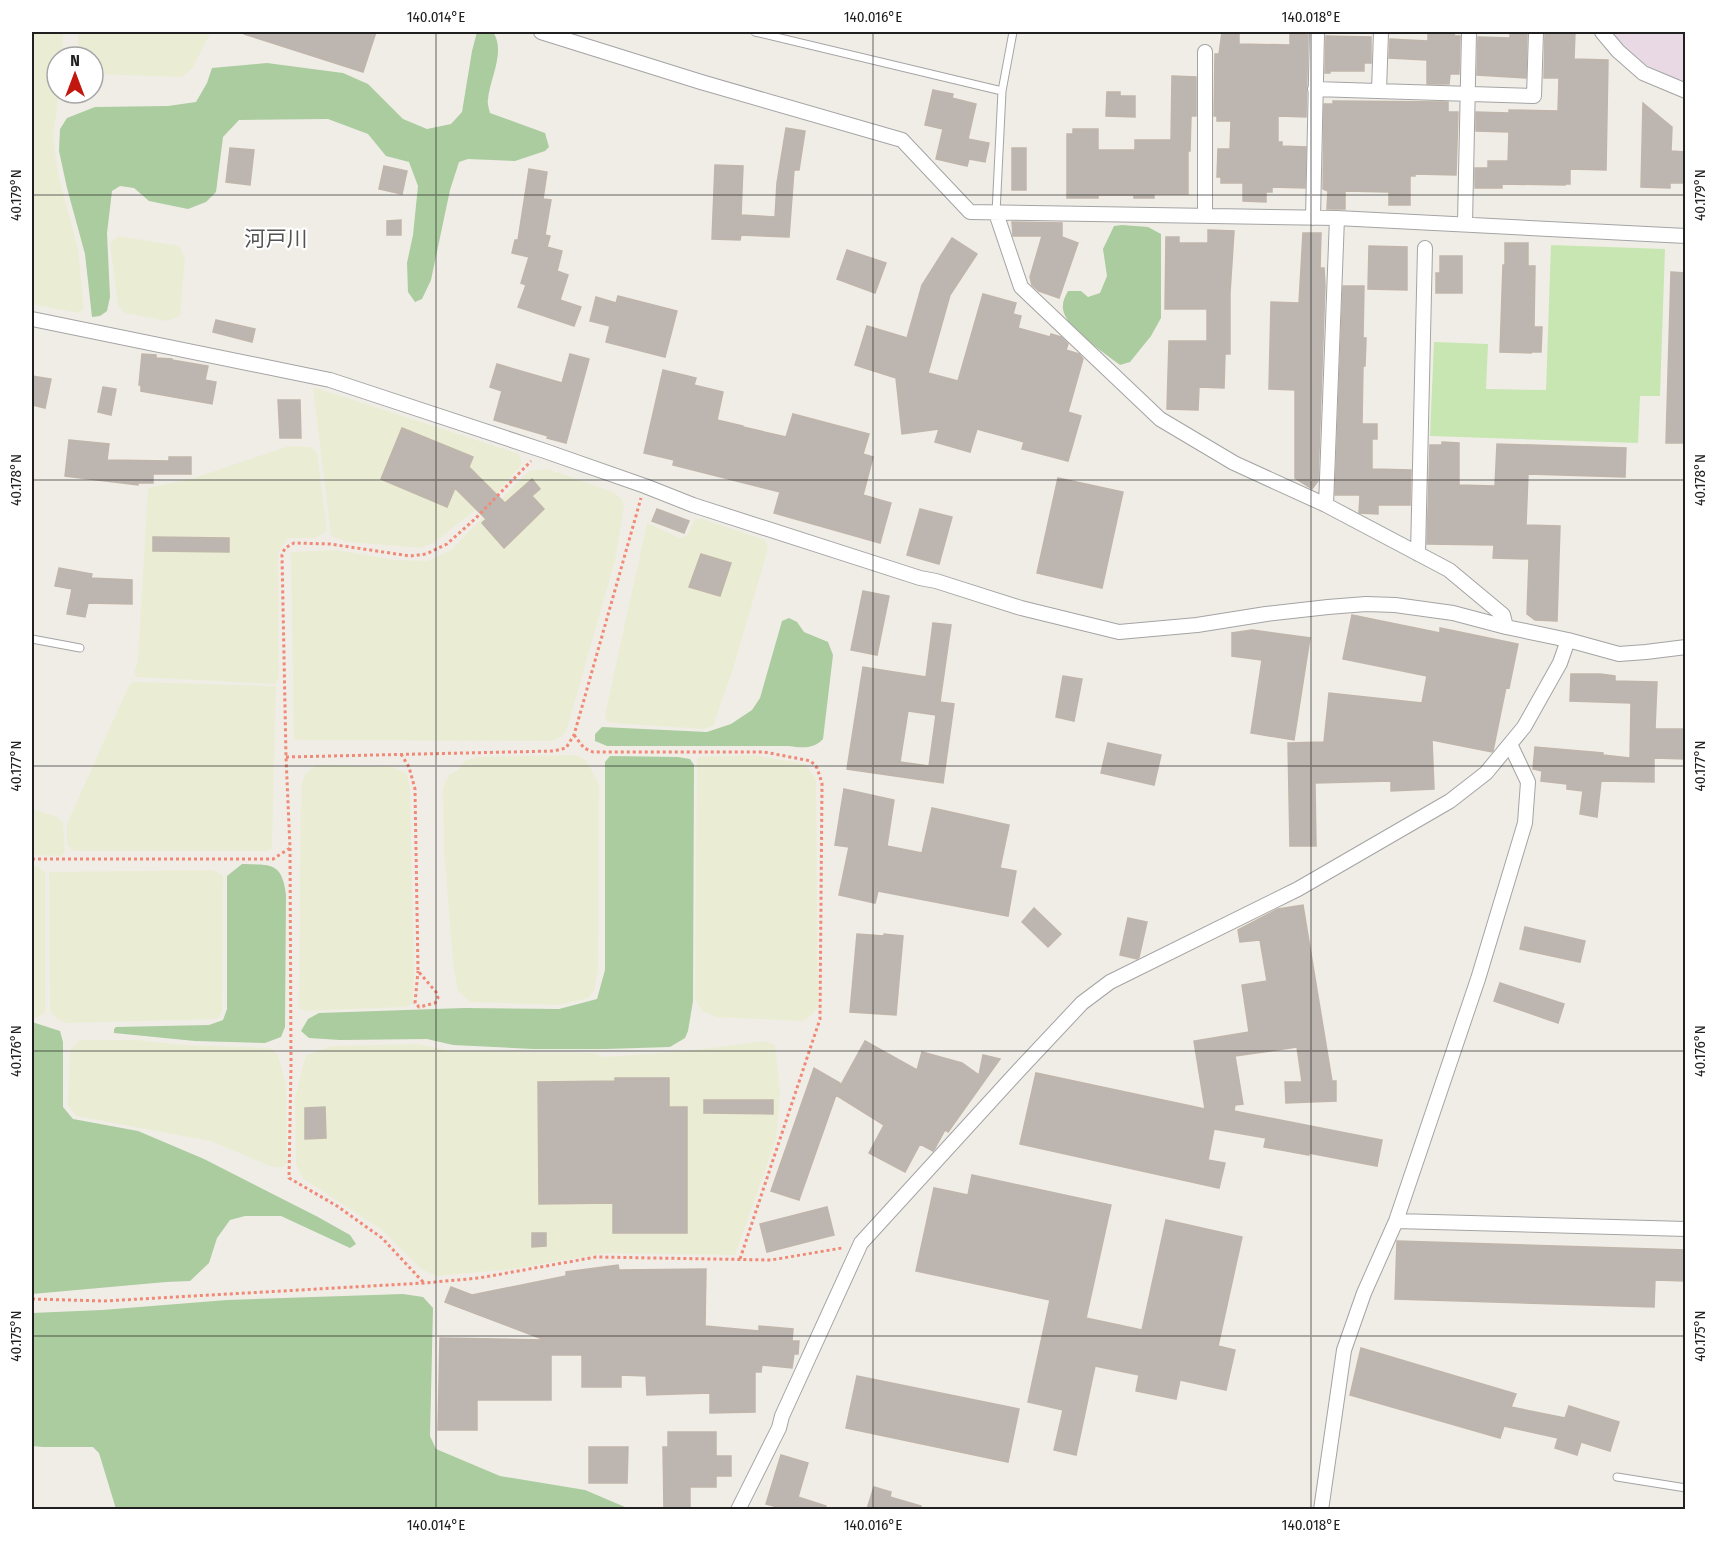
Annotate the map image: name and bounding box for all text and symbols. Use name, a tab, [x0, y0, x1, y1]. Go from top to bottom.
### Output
text: 140.014°E	[407, 8, 465, 26]
text: 140.016°E	[844, 8, 902, 26]
text: 140.018°E	[1282, 8, 1340, 26]
north arrow	[45, 45, 105, 105]
text: N	[70, 51, 80, 70]
text: 40.179°N	[7, 169, 25, 221]
text: 40.179°N	[1691, 169, 1709, 221]
district label: 河戸川	[245, 226, 308, 252]
text: 40.178°N	[7, 454, 25, 506]
text: 40.178°N	[1691, 454, 1709, 506]
text: 40.177°N	[7, 740, 25, 792]
text: 40.177°N	[1691, 740, 1709, 792]
text: 40.176°N	[7, 1025, 25, 1077]
text: 40.176°N	[1691, 1025, 1709, 1077]
text: 40.175°N	[7, 1310, 25, 1362]
text: 40.175°N	[1691, 1310, 1709, 1362]
text: 140.014°E	[407, 1516, 465, 1534]
text: 140.016°E	[844, 1516, 902, 1534]
text: 140.018°E	[1282, 1516, 1340, 1534]

